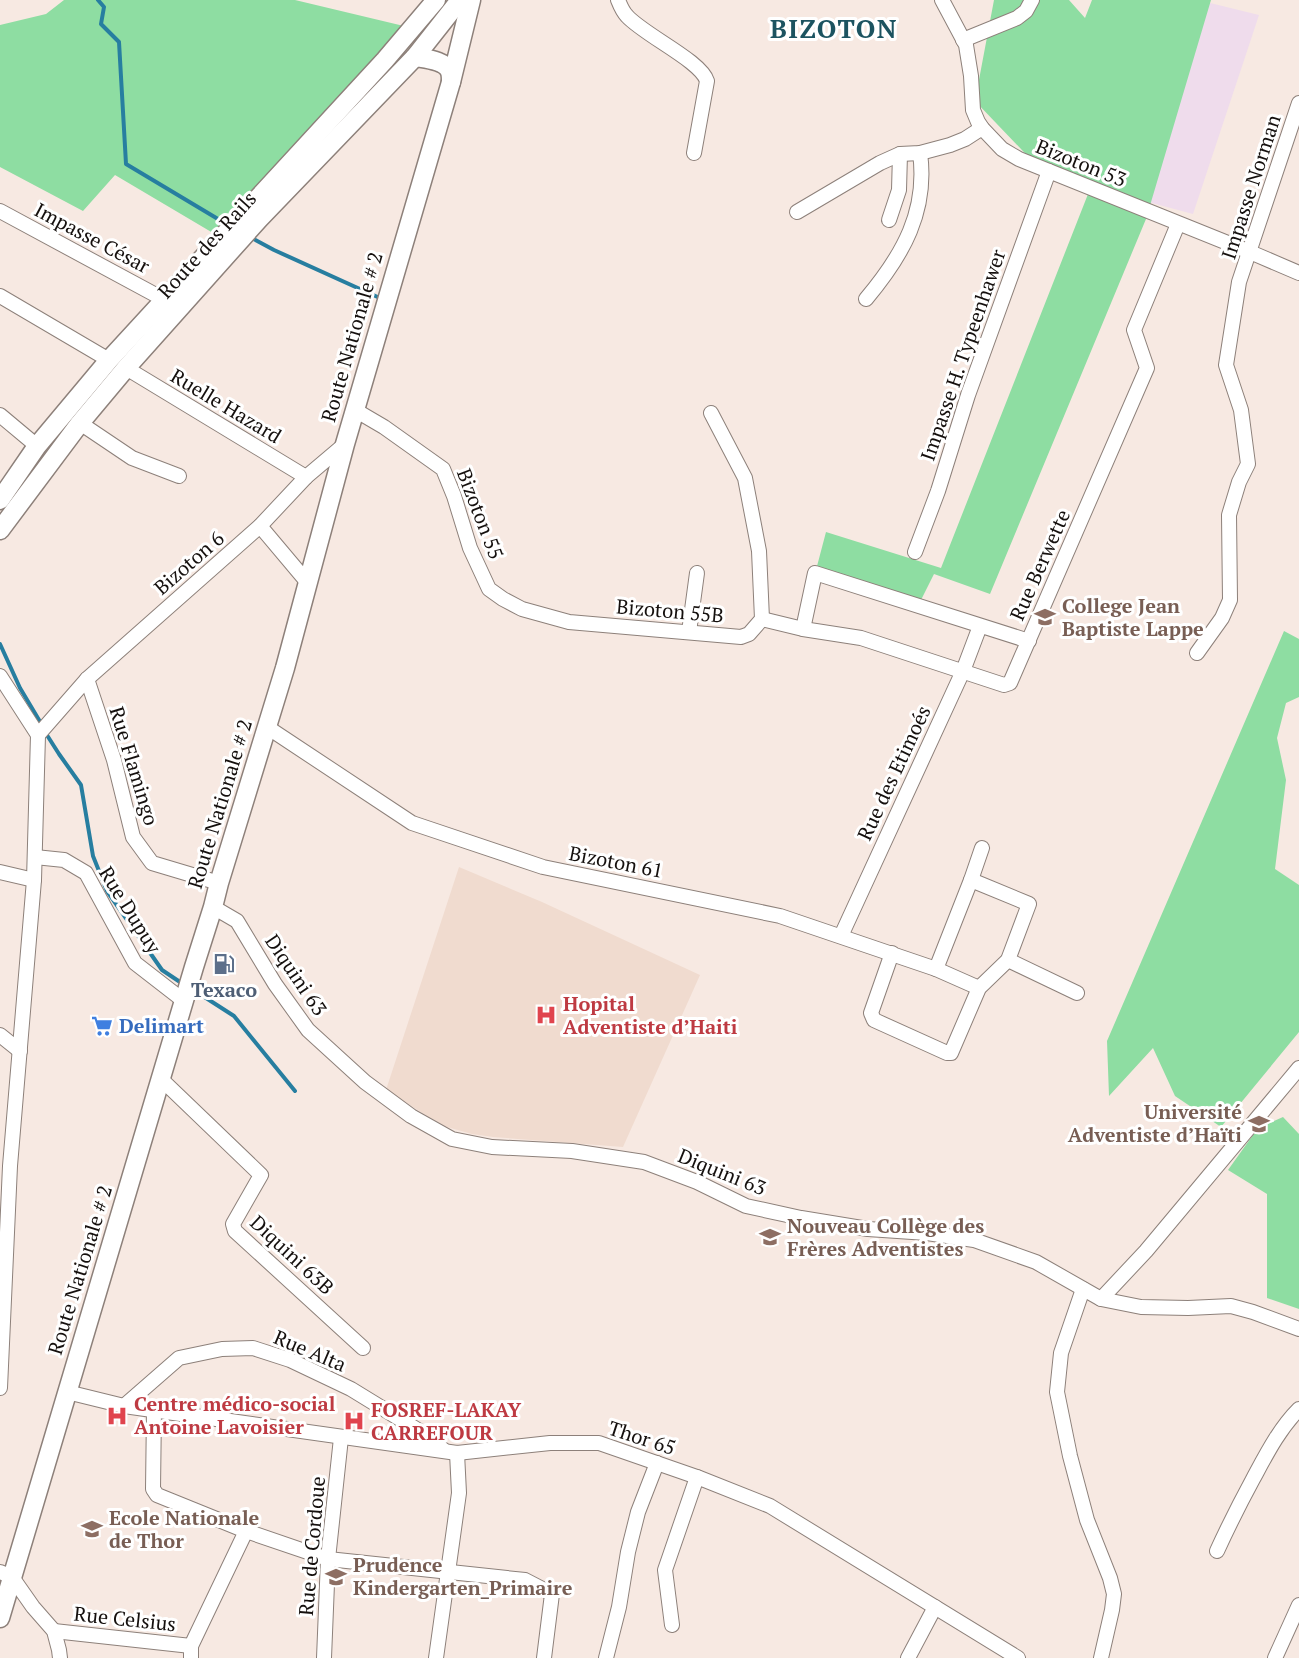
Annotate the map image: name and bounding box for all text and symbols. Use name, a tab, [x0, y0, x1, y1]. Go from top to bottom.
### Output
district label: BIZOTON	[770, 11, 898, 45]
street label: Impasse Norman	[1214, 111, 1287, 263]
street label: Bizoton 53	[1032, 132, 1130, 193]
street label: Route des Rails	[151, 185, 262, 304]
street label: Impasse César	[30, 196, 155, 279]
street label: Impasse H. Typeenhawer	[914, 245, 1012, 464]
street label: Route Nationale # 2	[314, 249, 389, 425]
street label: Ruelle Hazard	[166, 362, 287, 449]
street label: Bizoton 55	[451, 465, 510, 563]
street label: Rue Berwette	[1003, 505, 1076, 624]
street label: Bizoton 6	[148, 524, 230, 601]
street label: Bizoton 55B	[615, 592, 725, 629]
place label: College Jean Baptiste Lappe	[1062, 592, 1204, 642]
school or university icon: College Jean Baptiste Lappe	[1033, 605, 1057, 629]
street label: Rue des Etimoés	[850, 701, 937, 845]
street label: Rue Flamingo	[104, 703, 165, 829]
street label: Route Nationale # 2	[181, 716, 258, 892]
street label: Bizoton 61	[567, 839, 665, 884]
street label: Rue Dupuy	[93, 861, 168, 959]
street label: Diquini 63	[259, 929, 334, 1021]
fuel station icon: Texaco	[212, 952, 236, 976]
place label: Texaco	[191, 976, 257, 1003]
place label: Hopital Adventiste d’Haiti	[563, 990, 738, 1040]
hospital icon: Hopital Adventiste d’Haiti	[534, 1003, 558, 1027]
place label: Delimart	[119, 1012, 204, 1039]
supermarket icon: Delimart	[90, 1014, 114, 1038]
place label: Université Adventiste d’Haïti	[1068, 1098, 1242, 1148]
school or university icon: Université Adventiste d’Haïti	[1247, 1112, 1271, 1136]
street label: Diquini 63	[674, 1142, 770, 1201]
street label: Route Nationale # 2	[41, 1182, 118, 1358]
street label: Diquini 63B	[245, 1209, 340, 1300]
place label: Nouveau Collège des Frères Adventistes	[787, 1212, 984, 1262]
school or university icon: Nouveau Collège des Frères Adventistes	[758, 1225, 782, 1249]
street label: Rue Alta	[270, 1323, 350, 1378]
place label: Centre médico-social Antoine Lavoisier	[134, 1390, 336, 1440]
place label: FOSREF-LAKAY CARREFOUR	[371, 1396, 521, 1446]
hospital icon: Centre médico-social Antoine Lavoisier	[105, 1404, 129, 1428]
hospital icon: FOSREF-LAKAY CARREFOUR	[342, 1409, 366, 1433]
street label: Thor 65	[605, 1414, 679, 1461]
street label: Rue de Cordoue	[292, 1475, 331, 1617]
place label: Ecole Nationale de Thor	[109, 1504, 260, 1554]
school or university icon: Ecole Nationale de Thor	[80, 1517, 104, 1541]
place label: Prudence Kindergarten_Primaire	[353, 1551, 573, 1601]
school or university icon: Prudence Kindergarten_Primaire	[324, 1565, 348, 1589]
street label: Rue Celsius	[73, 1600, 177, 1637]

